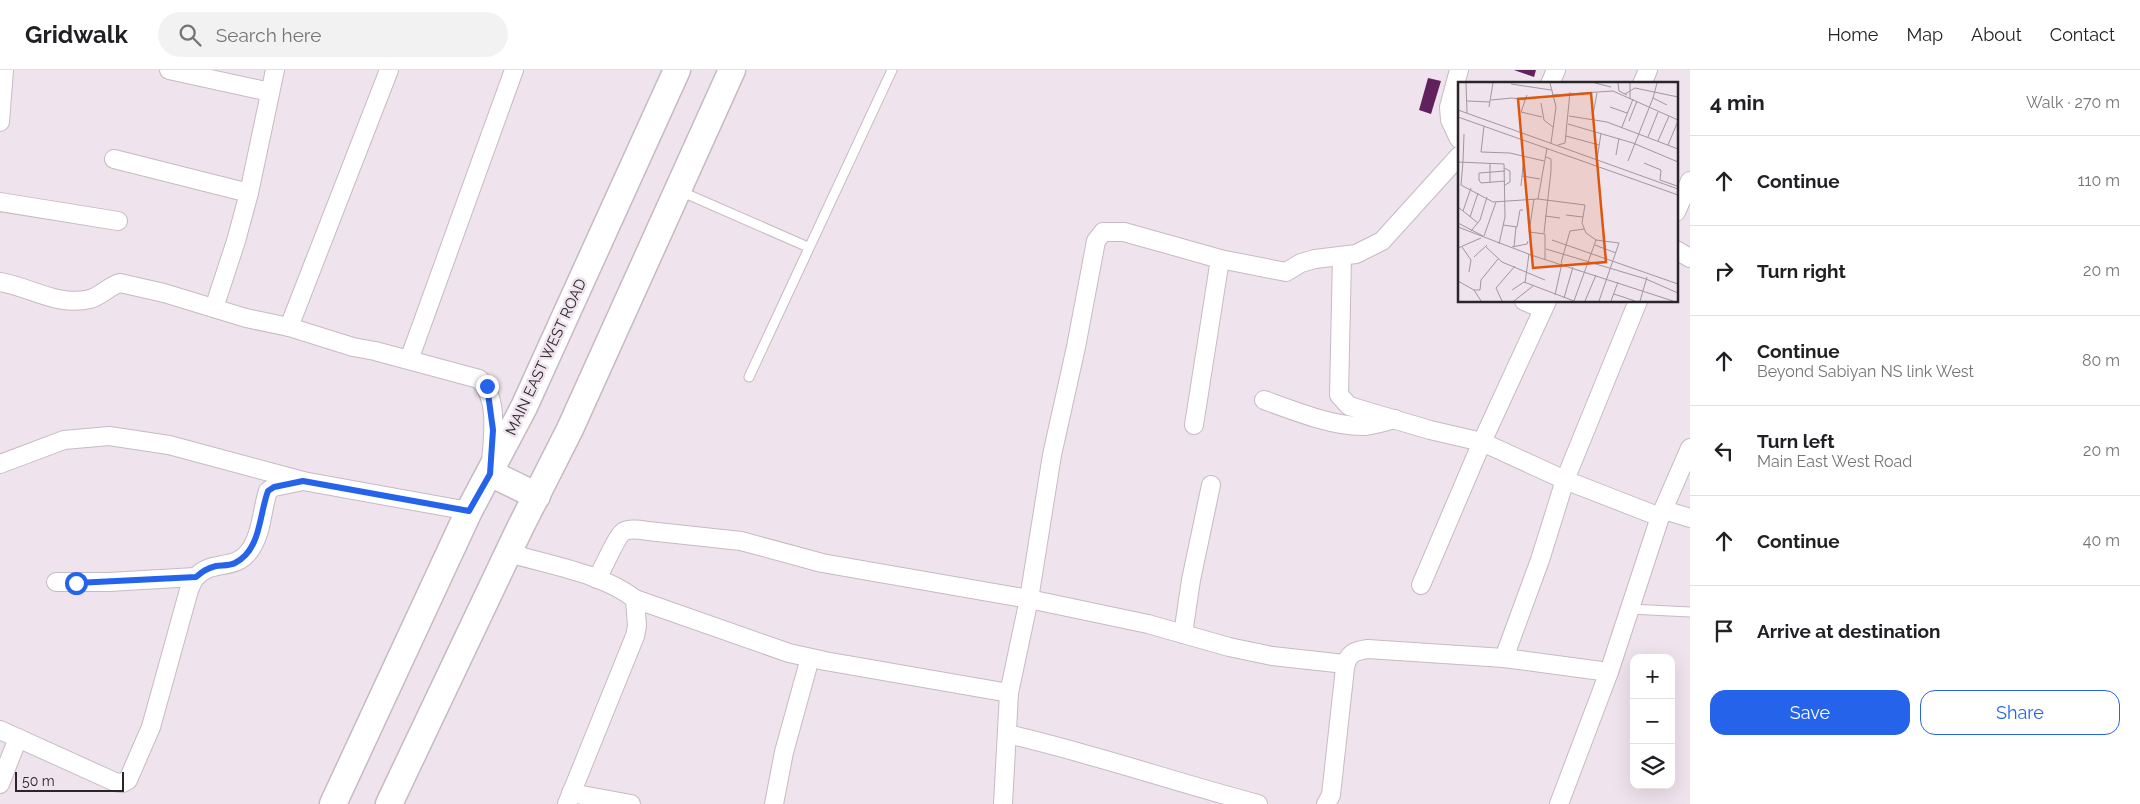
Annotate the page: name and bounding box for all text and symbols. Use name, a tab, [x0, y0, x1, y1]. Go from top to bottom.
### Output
search box	[158, 12, 508, 57]
text: Gridwalk	[25, 20, 128, 49]
icon: search	[176, 21, 204, 49]
text: Search here	[216, 24, 321, 46]
text: Home	[1827, 24, 1878, 45]
text: Map	[1906, 24, 1943, 45]
text: About	[1971, 24, 2022, 45]
text: Contact	[2050, 24, 2115, 45]
inset map	[1458, 82, 1678, 302]
text: 4 min	[1710, 90, 1765, 115]
text: Walk · 270 m	[2026, 93, 2120, 112]
icon: ahead	[1710, 167, 1738, 195]
text: Continue	[1757, 170, 1840, 192]
text: 110 m	[2078, 171, 2120, 190]
icon: right	[1710, 257, 1738, 285]
text: Turn right	[1757, 260, 1846, 282]
text: 20 m	[2083, 261, 2120, 280]
street label: MAIN EAST WEST ROAD	[502, 276, 590, 438]
text: Continue	[1757, 340, 1840, 362]
icon: ahead	[1710, 347, 1738, 375]
text: 80 m	[2082, 351, 2120, 370]
text: Beyond Sabiyan NS link West	[1757, 362, 1974, 381]
route end	[476, 375, 499, 398]
text: Turn left	[1757, 430, 1834, 452]
icon: left	[1710, 437, 1738, 465]
text: 20 m	[2083, 441, 2120, 460]
text: Main East West Road	[1757, 452, 1912, 471]
icon: ahead	[1710, 527, 1738, 555]
text: Continue	[1757, 530, 1840, 552]
text: 40 m	[2083, 531, 2120, 550]
route start	[65, 572, 88, 595]
icon: arrive	[1710, 617, 1738, 645]
text: Arrive at destination	[1757, 620, 1941, 642]
map controls	[1630, 654, 1675, 789]
button: +	[1630, 654, 1675, 699]
button: Save	[1710, 690, 1910, 735]
button: Share	[1920, 690, 2120, 735]
button: −	[1630, 699, 1675, 744]
button: layers	[1630, 744, 1675, 789]
scale bar	[15, 769, 124, 792]
text: 50 m	[22, 773, 55, 789]

